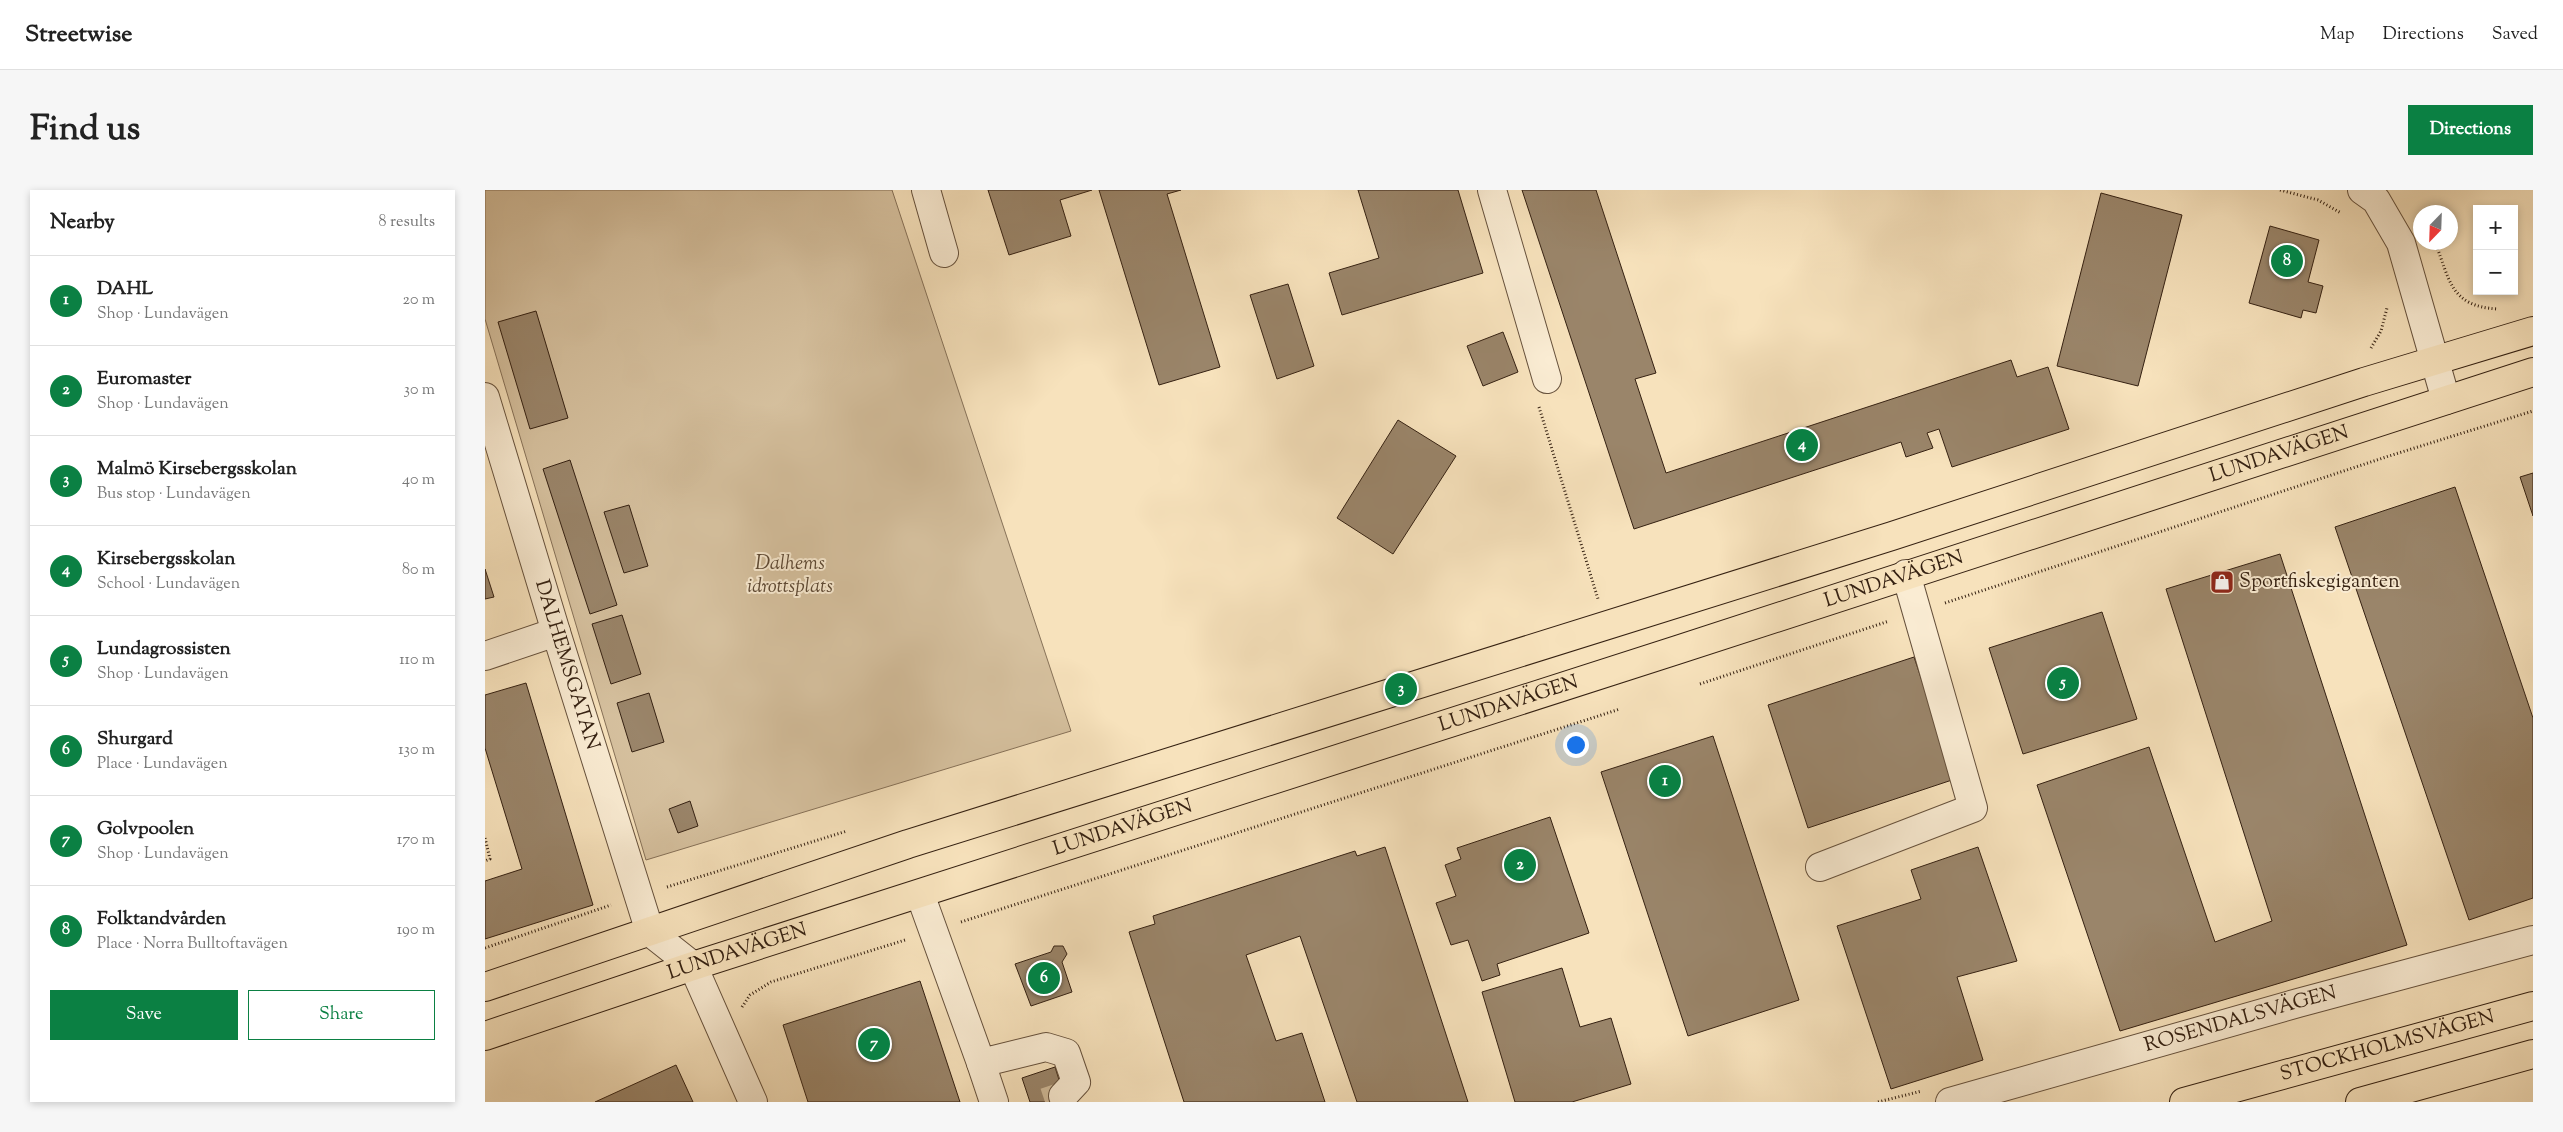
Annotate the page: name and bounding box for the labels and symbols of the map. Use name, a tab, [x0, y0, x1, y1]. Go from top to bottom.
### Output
north arrow	[2413, 205, 2458, 250]
pin: 8	[2271, 242, 2303, 280]
street label: LUNDAVÄGEN	[2206, 418, 2353, 491]
pin: 4	[1786, 426, 1818, 464]
street label: LUNDAVÄGEN	[1820, 543, 1967, 616]
park label: Dalhems idrottsplats	[747, 550, 833, 602]
place label: Sportfiskegiganten	[2239, 568, 2400, 597]
shop icon: Sportfiskegiganten	[2209, 569, 2235, 595]
street label: DALHEMSGATAN	[527, 576, 607, 754]
pin: 5	[2047, 664, 2079, 702]
street label: LUNDAVÄGEN	[1435, 668, 1582, 740]
pin: 3	[1385, 670, 1417, 708]
your location	[1563, 732, 1589, 758]
pin: 1	[1649, 762, 1681, 800]
street label: LUNDAVÄGEN	[1049, 792, 1196, 864]
pin: 2	[1504, 846, 1536, 884]
street label: LUNDAVÄGEN	[664, 916, 811, 988]
pin: 6	[1028, 959, 1060, 997]
street label: ROSENDALSVÄGEN	[2141, 979, 2340, 1060]
street label: STOCKHOLMSVÄGEN	[2277, 1003, 2498, 1089]
pin: 7	[858, 1025, 890, 1063]

